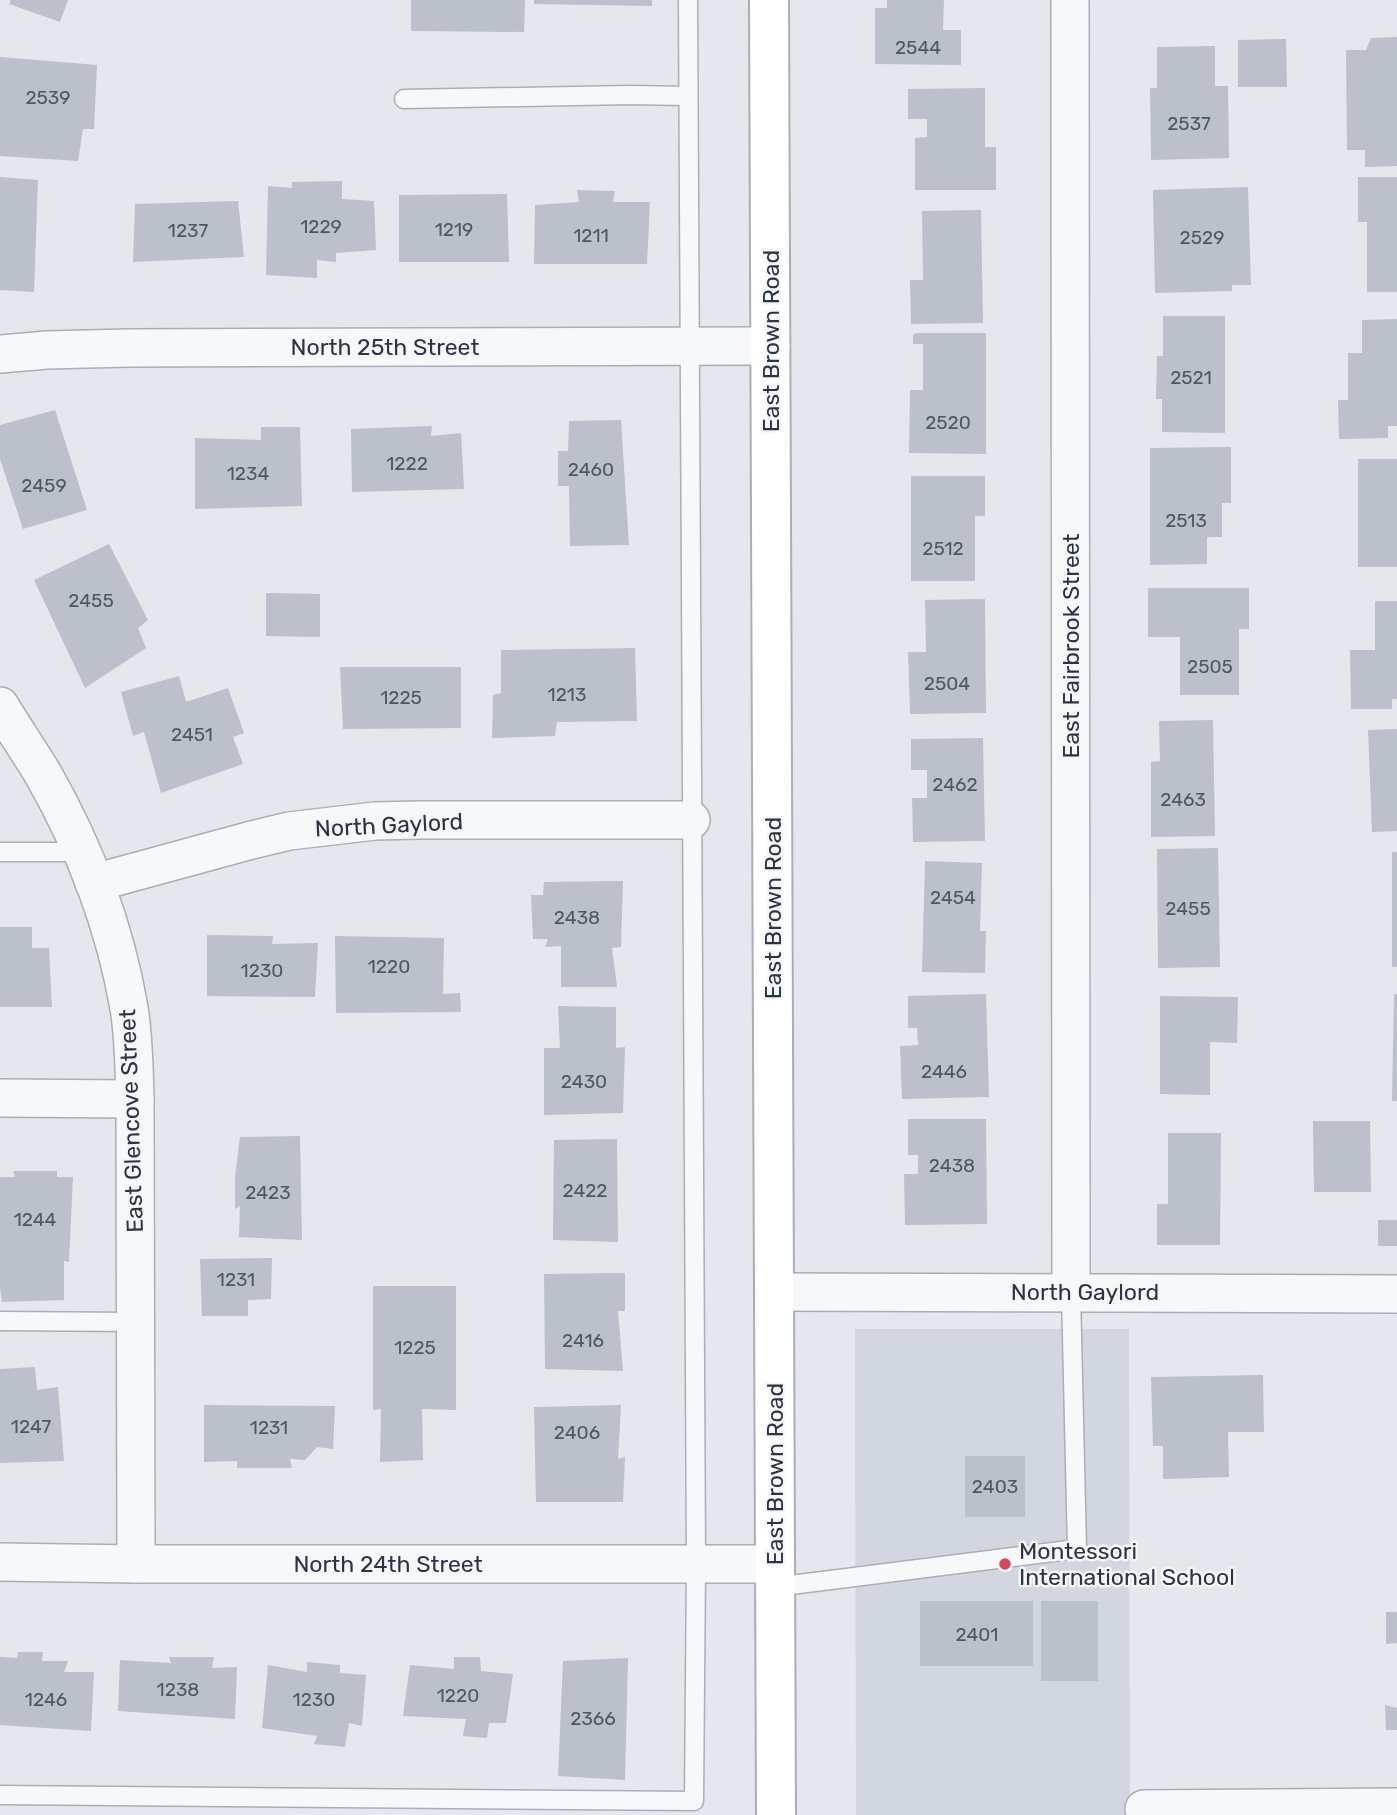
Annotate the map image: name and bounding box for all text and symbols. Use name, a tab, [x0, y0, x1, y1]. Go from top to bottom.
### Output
house number: 2544	[895, 36, 941, 59]
house number: 2539	[25, 86, 71, 109]
house number: 2537	[1167, 112, 1211, 135]
house number: 1229	[300, 215, 342, 238]
house number: 1219	[435, 218, 473, 241]
house number: 1237	[168, 219, 208, 242]
house number: 1211	[573, 224, 609, 247]
house number: 2529	[1180, 226, 1224, 249]
street label: East Brown Road	[757, 250, 785, 432]
street label: North 25th Street	[291, 333, 479, 361]
house number: 2521	[1170, 366, 1212, 389]
house number: 2520	[925, 411, 971, 434]
house number: 1222	[386, 452, 428, 475]
house number: 2460	[568, 458, 614, 481]
house number: 1234	[227, 462, 269, 485]
house number: 2459	[21, 474, 67, 497]
house number: 2513	[1165, 509, 1207, 532]
street label: East Fairbrook Street	[1057, 533, 1085, 759]
house number: 2512	[922, 537, 964, 560]
house number: 2455	[68, 589, 114, 612]
house number: 2505	[1187, 655, 1233, 678]
house number: 2504	[924, 672, 970, 695]
house number: 1213	[548, 683, 586, 706]
house number: 1225	[380, 686, 422, 709]
house number: 2451	[171, 723, 213, 746]
house number: 2462	[932, 773, 978, 796]
house number: 2463	[1160, 788, 1206, 811]
street label: North Gaylord	[314, 807, 464, 843]
street label: East Brown Road	[759, 817, 787, 999]
house number: 2454	[930, 886, 976, 909]
house number: 2455	[1165, 897, 1211, 920]
house number: 2438	[554, 906, 600, 929]
house number: 1220	[368, 955, 410, 978]
house number: 1230	[241, 959, 283, 982]
street label: East Glencove Street	[113, 1009, 149, 1233]
house number: 2446	[921, 1060, 967, 1083]
house number: 2430	[561, 1070, 607, 1093]
house number: 2438	[929, 1154, 975, 1177]
house number: 2422	[562, 1179, 608, 1202]
house number: 2423	[245, 1181, 291, 1204]
house number: 1244	[14, 1208, 57, 1231]
house number: 1231	[217, 1268, 255, 1291]
street label: North Gaylord	[1011, 1278, 1159, 1306]
house number: 2416	[562, 1329, 604, 1352]
house number: 1225	[394, 1336, 436, 1359]
street label: East Brown Road	[761, 1383, 789, 1565]
house number: 1247	[11, 1415, 51, 1438]
house number: 1231	[250, 1416, 288, 1439]
house number: 2406	[554, 1421, 600, 1444]
house number: 2403	[972, 1475, 1018, 1498]
place label: Montessori International School	[1019, 1537, 1235, 1591]
street label: North 24th Street	[293, 1550, 483, 1578]
marker: Montessori International School	[997, 1556, 1013, 1572]
house number: 2401	[956, 1623, 998, 1646]
house number: 1238	[157, 1678, 199, 1701]
house number: 1220	[437, 1684, 479, 1707]
house number: 1246	[25, 1688, 67, 1711]
house number: 1230	[293, 1688, 335, 1711]
house number: 2366	[570, 1707, 616, 1730]

